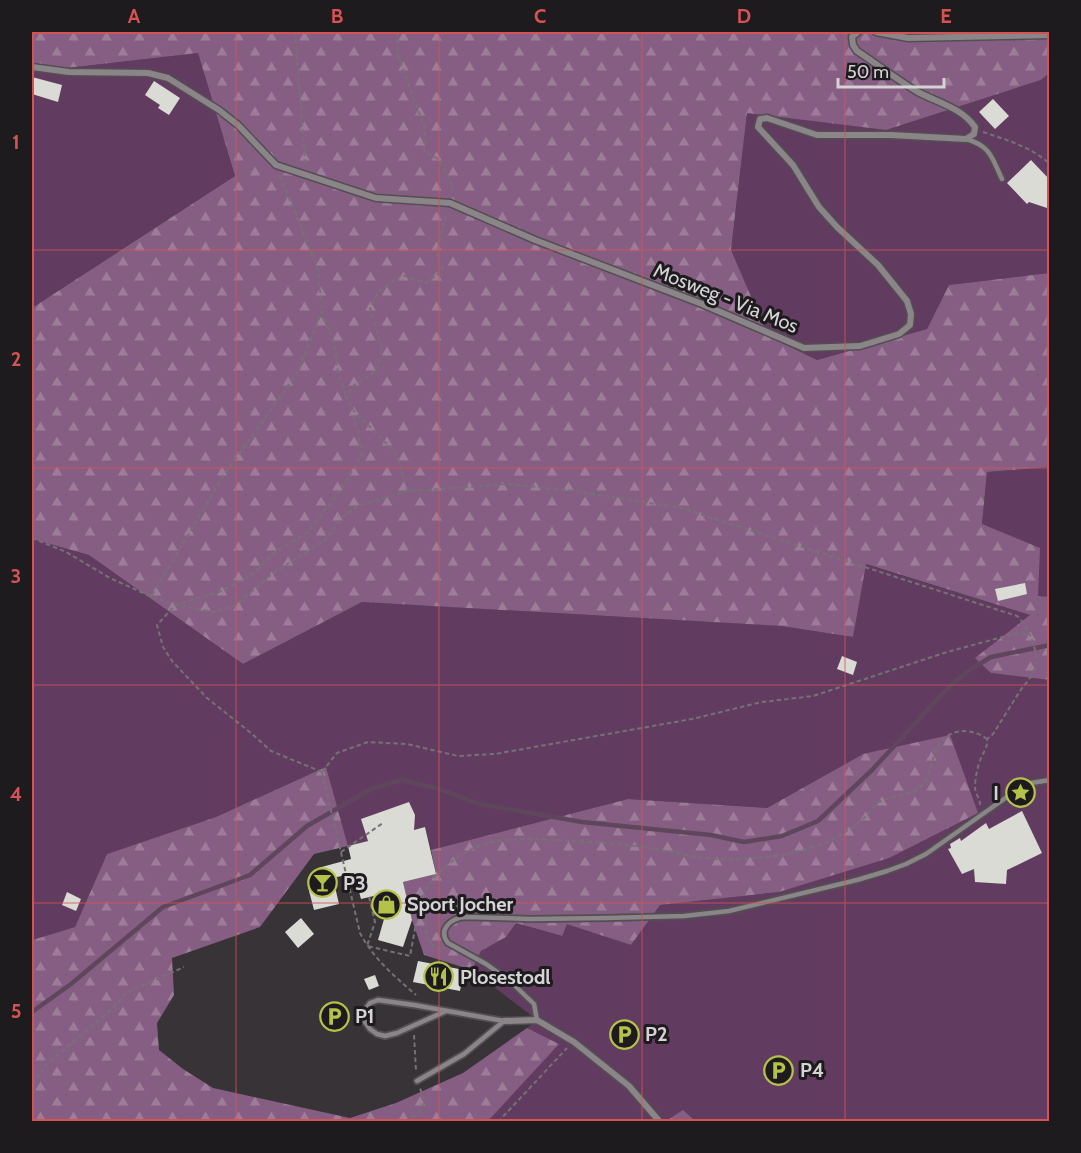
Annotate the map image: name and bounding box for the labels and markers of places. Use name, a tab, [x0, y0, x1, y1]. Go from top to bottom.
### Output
place icon: I	[1004, 777, 1036, 809]
place label: I	[993, 781, 999, 805]
bar icon: P3	[306, 867, 338, 899]
place label: P3	[343, 871, 366, 895]
shop icon: Sport Jocher	[370, 888, 402, 920]
place label: Sport Jocher	[407, 892, 513, 916]
restaurant icon: Plosestodl	[423, 961, 455, 993]
place label: Plosestodl	[460, 965, 551, 989]
parking icon: P1	[318, 1000, 350, 1032]
place label: P1	[355, 1004, 374, 1028]
parking icon: P2	[608, 1018, 640, 1050]
place label: P2	[645, 1022, 668, 1046]
parking icon: P4	[763, 1054, 795, 1086]
place label: P4	[800, 1058, 824, 1082]

